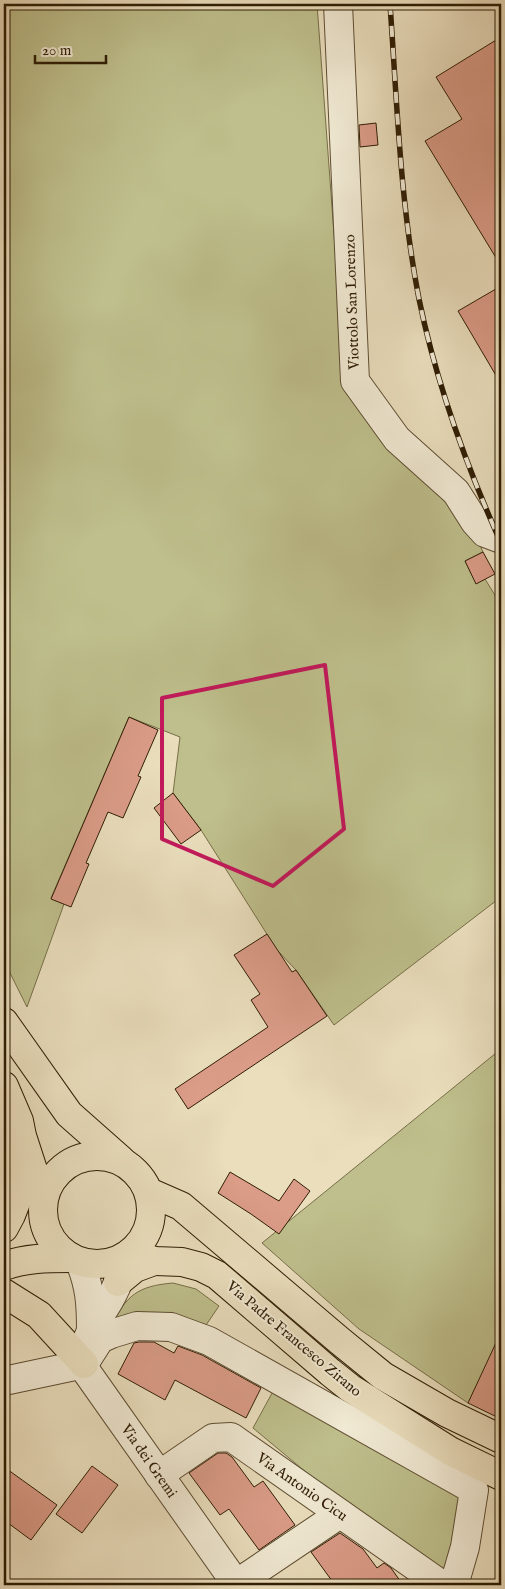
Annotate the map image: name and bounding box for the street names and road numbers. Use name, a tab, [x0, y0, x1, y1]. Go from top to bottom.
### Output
street label: Viottolo San Lorenzo	[340, 234, 364, 371]
street label: Via Padre Francesco Zirano	[222, 1276, 365, 1401]
street label: Via dei Gremi	[116, 1420, 181, 1502]
street label: Via Antonio Cicu	[252, 1448, 351, 1526]

